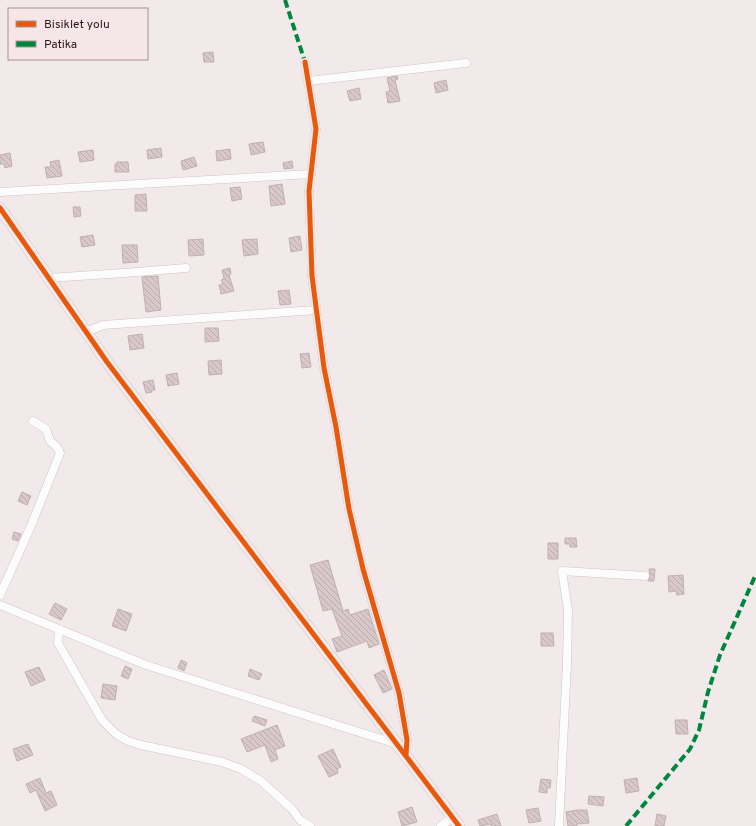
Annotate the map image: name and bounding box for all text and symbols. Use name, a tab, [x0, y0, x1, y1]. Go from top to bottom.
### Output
legend	[8, 8, 148, 60]
text: Bisiklet yolu	[44, 17, 110, 33]
text: Patika	[44, 37, 77, 53]

